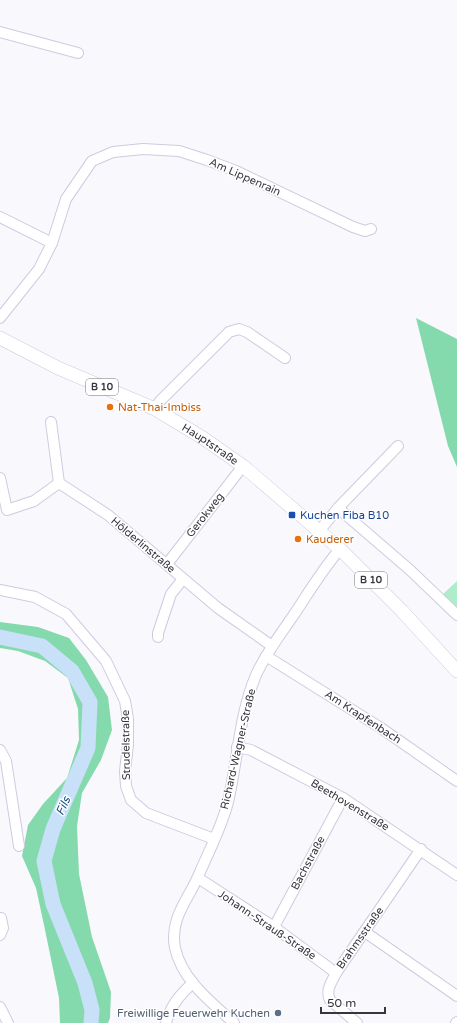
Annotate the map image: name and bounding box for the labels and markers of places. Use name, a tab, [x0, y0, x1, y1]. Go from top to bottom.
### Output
place label: Nat-Thai-Imbiss	[118, 401, 201, 414]
marker: Nat-Thai-Imbiss	[105, 402, 115, 412]
place label: Kuchen Fiba B10	[300, 509, 389, 522]
marker: Kuchen Fiba B10	[287, 510, 297, 520]
place label: Kauderer	[306, 533, 355, 546]
marker: Kauderer	[293, 534, 303, 544]
place label: Freiwillige Feuerwehr Kuchen	[117, 1007, 270, 1020]
marker: Freiwillige Feuerwehr Kuchen	[273, 1008, 283, 1018]

